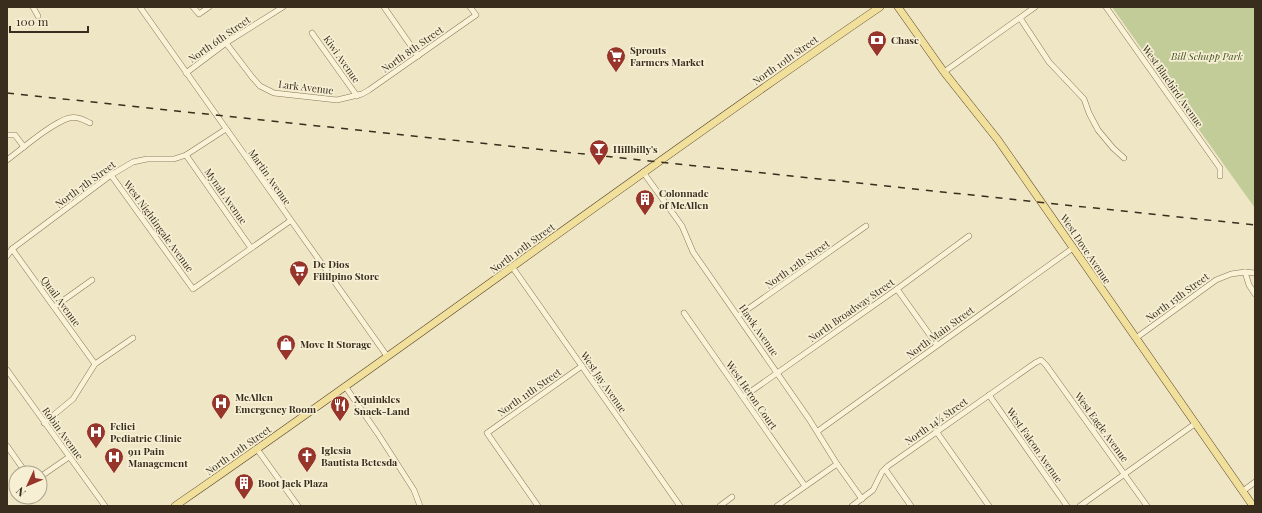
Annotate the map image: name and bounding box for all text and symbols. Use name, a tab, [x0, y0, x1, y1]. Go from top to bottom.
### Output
scale bar	[10, 8, 88, 34]
street label: North 6th Street	[185, 12, 253, 66]
text: 100 m	[16, 13, 49, 29]
street label: North 8th Street	[378, 22, 446, 76]
bank icon: Chase	[866, 29, 888, 57]
street label: Kiwi Avenue	[320, 32, 364, 86]
street label: North 10th Street	[749, 32, 821, 88]
place label: Chase	[891, 33, 919, 47]
street label: West Bluebird Avenue	[1139, 41, 1207, 130]
place label: Sprouts Farmers Market	[630, 43, 705, 69]
supermarket icon: Sprouts Farmers Market	[605, 45, 627, 73]
park label: Bill Schupp Park	[1170, 49, 1243, 63]
street label: Lark Avenue	[278, 77, 334, 97]
bar icon: Hillbilly's	[588, 138, 610, 166]
place label: Hillbilly's	[613, 142, 658, 156]
street label: Martin Avenue	[245, 146, 295, 208]
street label: North 7th Street	[52, 157, 118, 211]
street label: Mynah Avenue	[201, 165, 251, 227]
street label: West Nightingale Avenue	[120, 176, 197, 275]
place label: Colonnade of McAllen	[659, 186, 709, 212]
building icon: Colonnade of McAllen	[634, 188, 656, 216]
street label: West Dove Avenue	[1057, 211, 1115, 287]
street label: North 10th Street	[487, 219, 558, 276]
street label: North 12th Street	[762, 236, 833, 292]
place label: De Dios Fililpino Store	[313, 257, 379, 283]
supermarket icon: De Dios Fililpino Store	[288, 259, 310, 287]
street label: North 15th Street	[1142, 269, 1212, 325]
street label: Quail Avenue	[38, 273, 84, 329]
street label: North Broadway Street	[805, 275, 897, 345]
street label: Hawk Avenue	[736, 301, 782, 359]
street label: North Main Street	[903, 302, 977, 361]
shop icon: Move It Storage	[275, 333, 297, 361]
place label: Move It Storage	[300, 337, 372, 351]
street label: West Jay Avenue	[577, 348, 630, 415]
street label: West Heron Court	[723, 357, 781, 432]
street label: North 11th Street	[494, 365, 564, 419]
street label: West Eagle Avenue	[1071, 388, 1132, 465]
place label: McAllen Emergency Room	[235, 390, 316, 416]
hospital icon: McAllen Emergency Room	[210, 392, 232, 420]
place label: Xquinkles Snack-Land	[354, 392, 410, 418]
restaurant icon: Xquinkles Snack-Land	[329, 394, 351, 422]
street label: North 14½ Street	[902, 394, 971, 448]
street label: Robin Avenue	[39, 404, 87, 462]
street label: West Falcon Avenue	[1003, 404, 1066, 485]
place label: Felici Pediatric Clinic	[110, 419, 182, 445]
hospital icon: Felici Pediatric Clinic	[85, 421, 107, 449]
street label: North 10th Street	[202, 422, 274, 478]
place label: Iglesia Bautista Betesda	[321, 443, 398, 469]
place label: 911 Pain Management	[128, 444, 188, 470]
church icon: Iglesia Bautista Betesda	[296, 445, 318, 473]
hospital icon: 911 Pain Management	[103, 446, 125, 474]
north arrow	[8, 465, 48, 505]
building icon: Boot Jack Plaza	[233, 472, 255, 500]
place label: Boot Jack Plaza	[258, 476, 329, 490]
text: N	[12, 484, 29, 500]

